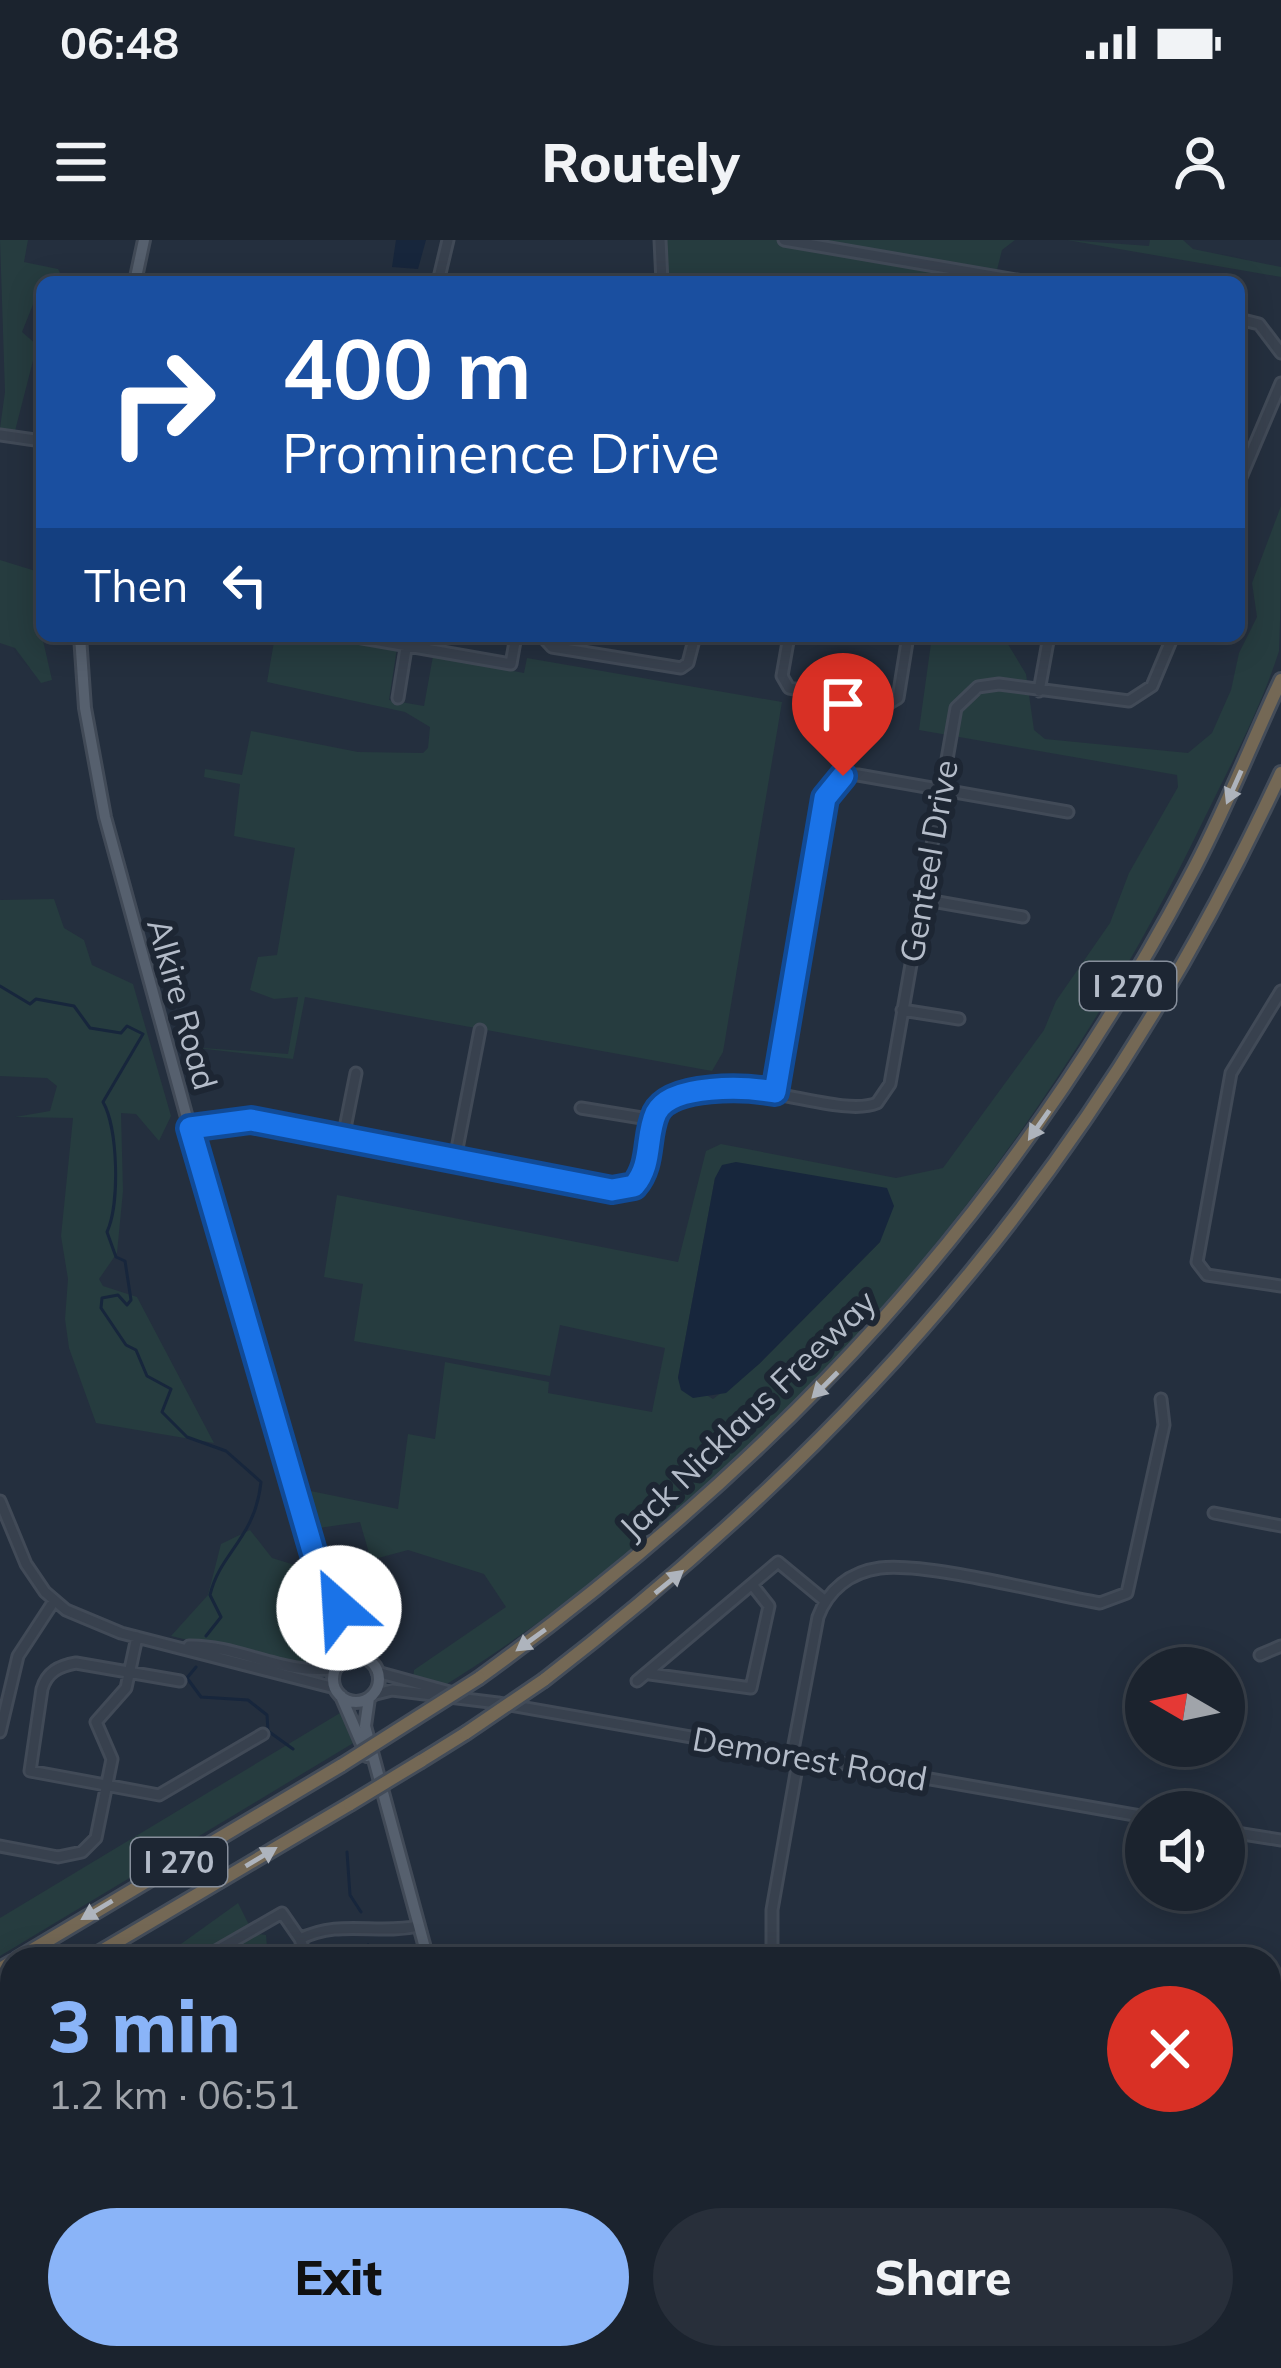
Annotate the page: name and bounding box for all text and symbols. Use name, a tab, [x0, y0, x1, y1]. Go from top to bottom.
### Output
text: 06:48	[60, 14, 179, 70]
text: Routely	[541, 128, 740, 196]
icon: menu	[48, 129, 114, 195]
icon: person	[1167, 129, 1233, 195]
text: 400 m	[282, 315, 532, 420]
icon: right	[84, 324, 240, 480]
text: Prominence Drive	[282, 419, 720, 487]
icon: left	[212, 552, 278, 618]
text: Then	[84, 557, 188, 613]
pin	[792, 653, 894, 776]
icon: arrive	[810, 671, 876, 737]
street label: Genteel Drive	[890, 757, 966, 965]
one-way arrow	[1223, 770, 1243, 805]
street label: Alkire Road	[139, 914, 227, 1094]
road number: I 270	[1080, 962, 1176, 1010]
one-way arrow	[1028, 1109, 1051, 1141]
street label: Jack Nicklaus Freeway	[610, 1280, 884, 1547]
one-way arrow	[812, 1370, 840, 1398]
position arrow	[276, 1545, 402, 1671]
one-way arrow	[653, 1569, 684, 1595]
one-way arrow	[515, 1628, 548, 1651]
north arrow	[1125, 1647, 1245, 1767]
map controls	[1125, 1647, 1245, 1911]
street label: Demorest Road	[690, 1717, 930, 1799]
button: sound	[1125, 1791, 1245, 1911]
road number: I 270	[131, 1838, 227, 1886]
one-way arrow	[244, 1847, 278, 1868]
one-way arrow	[80, 1899, 114, 1920]
text: 3 min	[48, 1980, 241, 2070]
button: close	[1107, 1986, 1233, 2112]
text: 1.2 km · 06:51	[48, 2070, 300, 2119]
button: Exit	[48, 2208, 629, 2346]
button: Share	[653, 2208, 1233, 2346]

